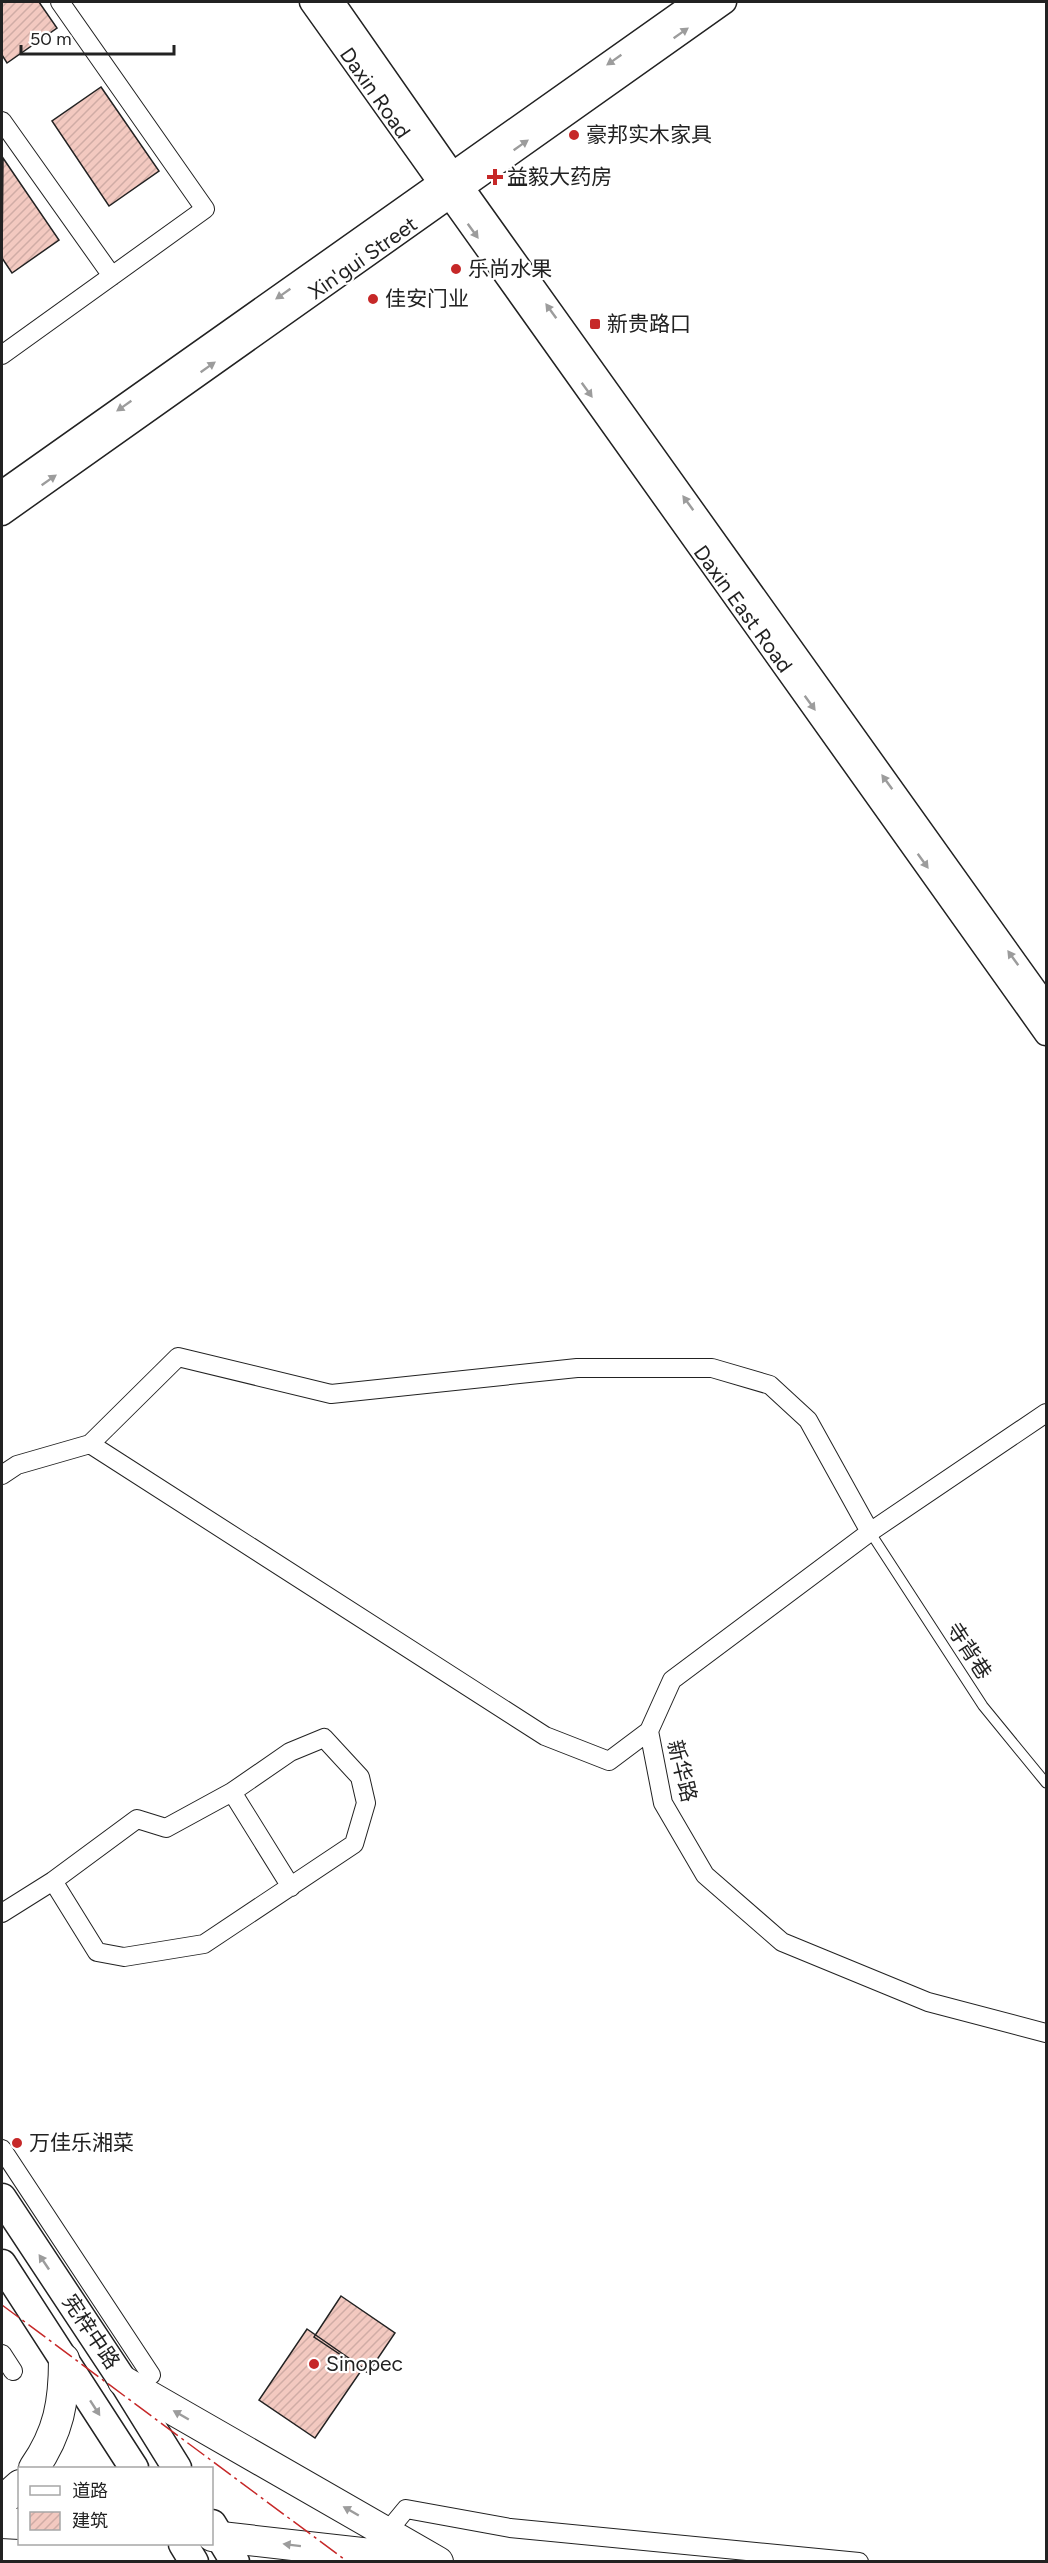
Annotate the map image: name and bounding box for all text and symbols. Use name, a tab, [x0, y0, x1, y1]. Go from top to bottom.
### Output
scale bar	[21, 18, 174, 56]
one-way arrow	[672, 27, 688, 39]
text: 50 m	[30, 28, 72, 50]
street label: Daxin Road	[335, 42, 416, 143]
one-way arrow	[606, 54, 622, 66]
place label: 豪邦实木家具	[586, 122, 712, 147]
marker: 豪邦实木家具	[567, 128, 581, 142]
one-way arrow	[513, 139, 529, 151]
place label: 益毅大药房	[507, 164, 612, 189]
marker: 益毅大药房	[488, 170, 502, 184]
street label: Xin'gui Street	[304, 211, 422, 304]
one-way arrow	[467, 224, 479, 239]
place label: 乐尚水果	[468, 256, 552, 281]
marker: 乐尚水果	[449, 262, 463, 276]
place label: 佳安门业	[385, 286, 469, 311]
one-way arrow	[275, 288, 291, 299]
marker: 佳安门业	[366, 292, 380, 306]
one-way arrow	[545, 303, 557, 319]
place label: 新贵路口	[607, 311, 691, 336]
marker: 新贵路口	[588, 317, 602, 331]
one-way arrow	[201, 362, 216, 374]
one-way arrow	[581, 382, 593, 398]
one-way arrow	[116, 400, 132, 412]
one-way arrow	[41, 474, 57, 486]
one-way arrow	[683, 496, 695, 511]
street label: Daxin East Road	[689, 540, 798, 677]
one-way arrow	[804, 694, 816, 710]
one-way arrow	[881, 774, 893, 790]
one-way arrow	[917, 853, 929, 869]
one-way arrow	[1007, 950, 1019, 965]
street label: 寺背巷	[942, 1618, 997, 1684]
street label: 新华路	[663, 1737, 702, 1804]
place label: 万佳乐湘菜	[29, 2130, 134, 2155]
marker: 万佳乐湘菜	[10, 2136, 24, 2150]
one-way arrow	[39, 2254, 50, 2271]
street label: 宪梓中路	[58, 2290, 125, 2374]
place label: Sinopec	[326, 2351, 403, 2376]
marker: Sinopec	[307, 2357, 321, 2371]
one-way arrow	[90, 2400, 101, 2416]
one-way arrow	[173, 2409, 189, 2420]
legend	[18, 2467, 213, 2545]
text: 道路	[72, 2480, 108, 2502]
one-way arrow	[342, 2507, 359, 2517]
text: 建筑	[72, 2510, 108, 2532]
one-way arrow	[283, 2540, 302, 2550]

